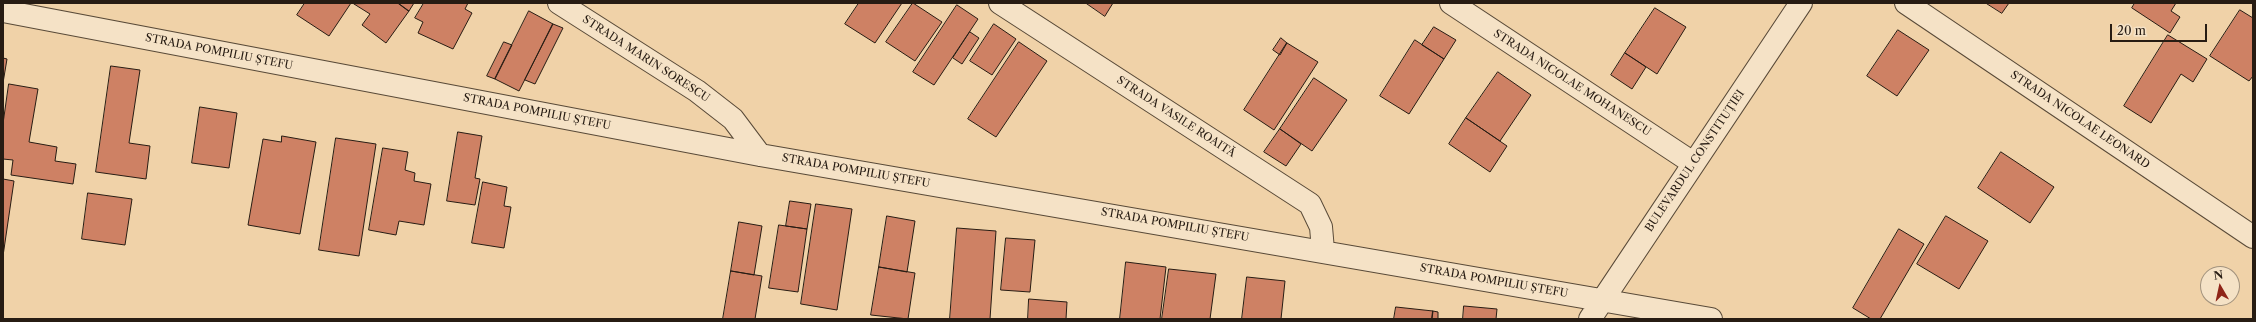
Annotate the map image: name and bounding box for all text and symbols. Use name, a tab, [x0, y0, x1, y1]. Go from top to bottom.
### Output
street label: STRADA MARIN SORESCU	[580, 13, 712, 105]
scale bar	[2112, 16, 2209, 42]
text: 20 m	[2117, 23, 2146, 38]
street label: STRADA NICOLAE MOHANESCU	[1491, 27, 1653, 139]
street label: STRADA POMPILIU ȘTEFU	[144, 31, 294, 73]
street label: STRADA NICOLAE LEONARD	[2008, 68, 2152, 172]
street label: STRADA VASILE ROAITĂ	[1114, 74, 1238, 160]
street label: BULEVARDUL CONSTITUȚIEI	[1643, 88, 1747, 234]
street label: STRADA POMPILIU ȘTEFU	[462, 91, 612, 133]
street label: STRADA POMPILIU ȘTEFU	[781, 151, 931, 191]
street label: STRADA POMPILIU ȘTEFU	[1100, 205, 1250, 245]
street label: STRADA POMPILIU ȘTEFU	[1419, 261, 1569, 301]
north arrow	[2200, 266, 2240, 306]
text: N	[2212, 267, 2224, 283]

